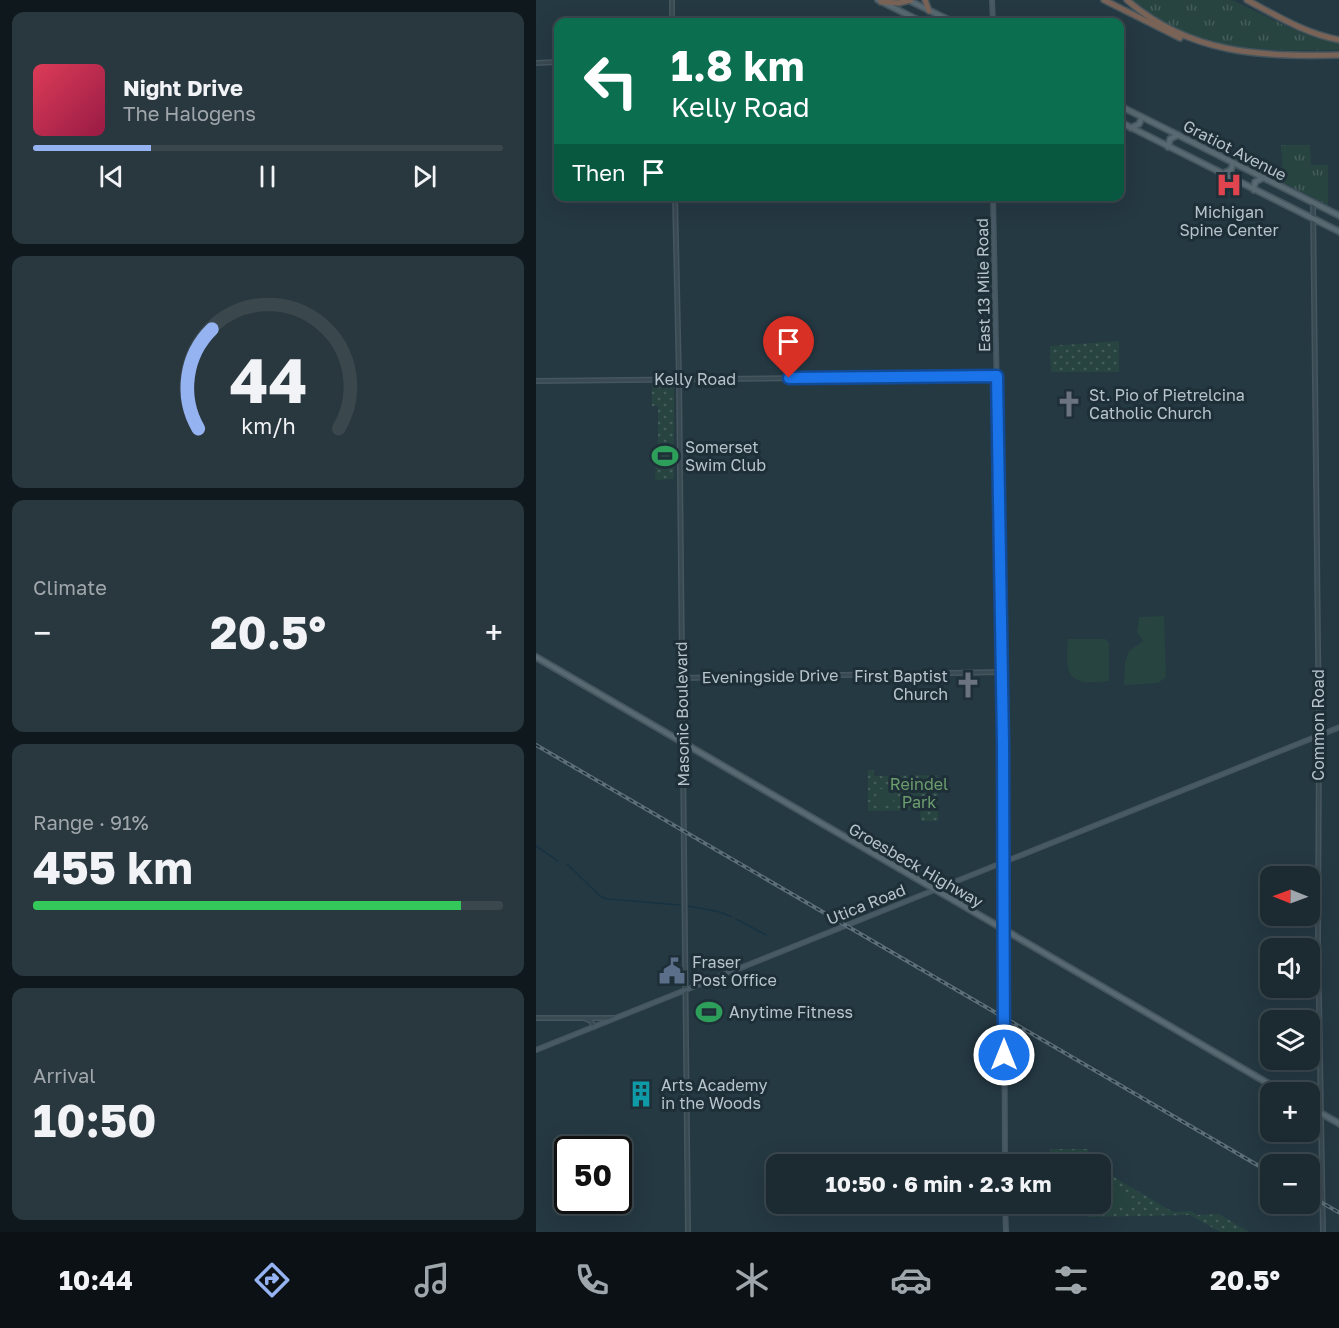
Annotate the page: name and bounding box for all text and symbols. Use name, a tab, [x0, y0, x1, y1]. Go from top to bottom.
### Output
text: 1.8 km	[671, 40, 805, 90]
icon: left	[572, 42, 650, 120]
text: Night Drive	[123, 74, 243, 101]
text: Kelly Road	[671, 91, 810, 123]
text: The Halogens	[123, 101, 256, 125]
street label: Gratiot Avenue	[1180, 115, 1290, 185]
icon: arrive	[637, 156, 670, 189]
text: Then	[572, 159, 625, 186]
icon: previous	[95, 160, 128, 193]
icon: pause	[251, 160, 284, 193]
icon: next	[408, 160, 441, 193]
hospital icon: Michigan Spine Center	[1214, 170, 1244, 200]
place label: Michigan Spine Center	[1179, 202, 1279, 240]
street label: East 13 Mile Road	[972, 218, 994, 352]
pin	[763, 316, 814, 378]
icon: arrive	[772, 325, 805, 358]
text: 44	[229, 342, 307, 417]
street label: Kelly Road	[654, 369, 736, 389]
place label: St. Pio of Pietrelcina Catholic Church	[1089, 385, 1245, 423]
church icon: St. Pio of Pietrelcina Catholic Church	[1054, 389, 1084, 419]
text: km/h	[241, 413, 295, 439]
place label: Somerset Swim Club	[685, 437, 766, 475]
sports icon: Somerset Swim Club	[650, 441, 680, 471]
text: Climate	[33, 575, 107, 599]
text: 20.5°	[210, 605, 326, 659]
text: −	[33, 613, 51, 652]
text: +	[485, 613, 503, 652]
street label: Masonic Boulevard	[671, 641, 693, 787]
street label: Eveningside Drive	[701, 665, 839, 687]
place label: First Baptist Church	[854, 666, 948, 704]
street label: Common Road	[1308, 669, 1328, 781]
church icon: First Baptist Church	[953, 670, 983, 700]
park label: Reindel Park	[890, 774, 948, 812]
text: Range · 91%	[33, 810, 149, 834]
street label: Groesbeck Highway	[845, 818, 987, 912]
text: 455 km	[33, 840, 193, 894]
north arrow	[1260, 866, 1320, 926]
map controls	[1260, 866, 1320, 1214]
street label: Utica Road	[824, 879, 908, 929]
button: sound	[1260, 938, 1320, 998]
place label: Fraser Post Office	[692, 952, 777, 990]
public building icon: Fraser Post Office	[657, 956, 687, 986]
sports icon: Anytime Fitness	[694, 997, 724, 1027]
place label: Anytime Fitness	[729, 1002, 853, 1022]
button: layers	[1260, 1010, 1320, 1070]
position arrow	[972, 1023, 1036, 1087]
text: Arrival	[33, 1063, 96, 1087]
place label: Arts Academy in the Woods	[661, 1075, 767, 1113]
building icon: Arts Academy in the Woods	[626, 1079, 656, 1109]
button: +	[1260, 1082, 1320, 1142]
text: 10:50	[33, 1093, 157, 1147]
speed limit sign: 50	[554, 1136, 632, 1214]
button: −	[1260, 1154, 1320, 1214]
text: 10:50 · 6 min · 2.3 km	[826, 1170, 1051, 1197]
icon: directions	[251, 1259, 293, 1301]
icon: music	[411, 1259, 453, 1301]
icon: phone	[571, 1259, 613, 1301]
icon: climate	[731, 1259, 773, 1301]
icon: car	[890, 1259, 932, 1301]
icon: filters	[1050, 1259, 1092, 1301]
text: 10:44	[59, 1264, 133, 1296]
text: 20.5°	[1210, 1264, 1280, 1296]

